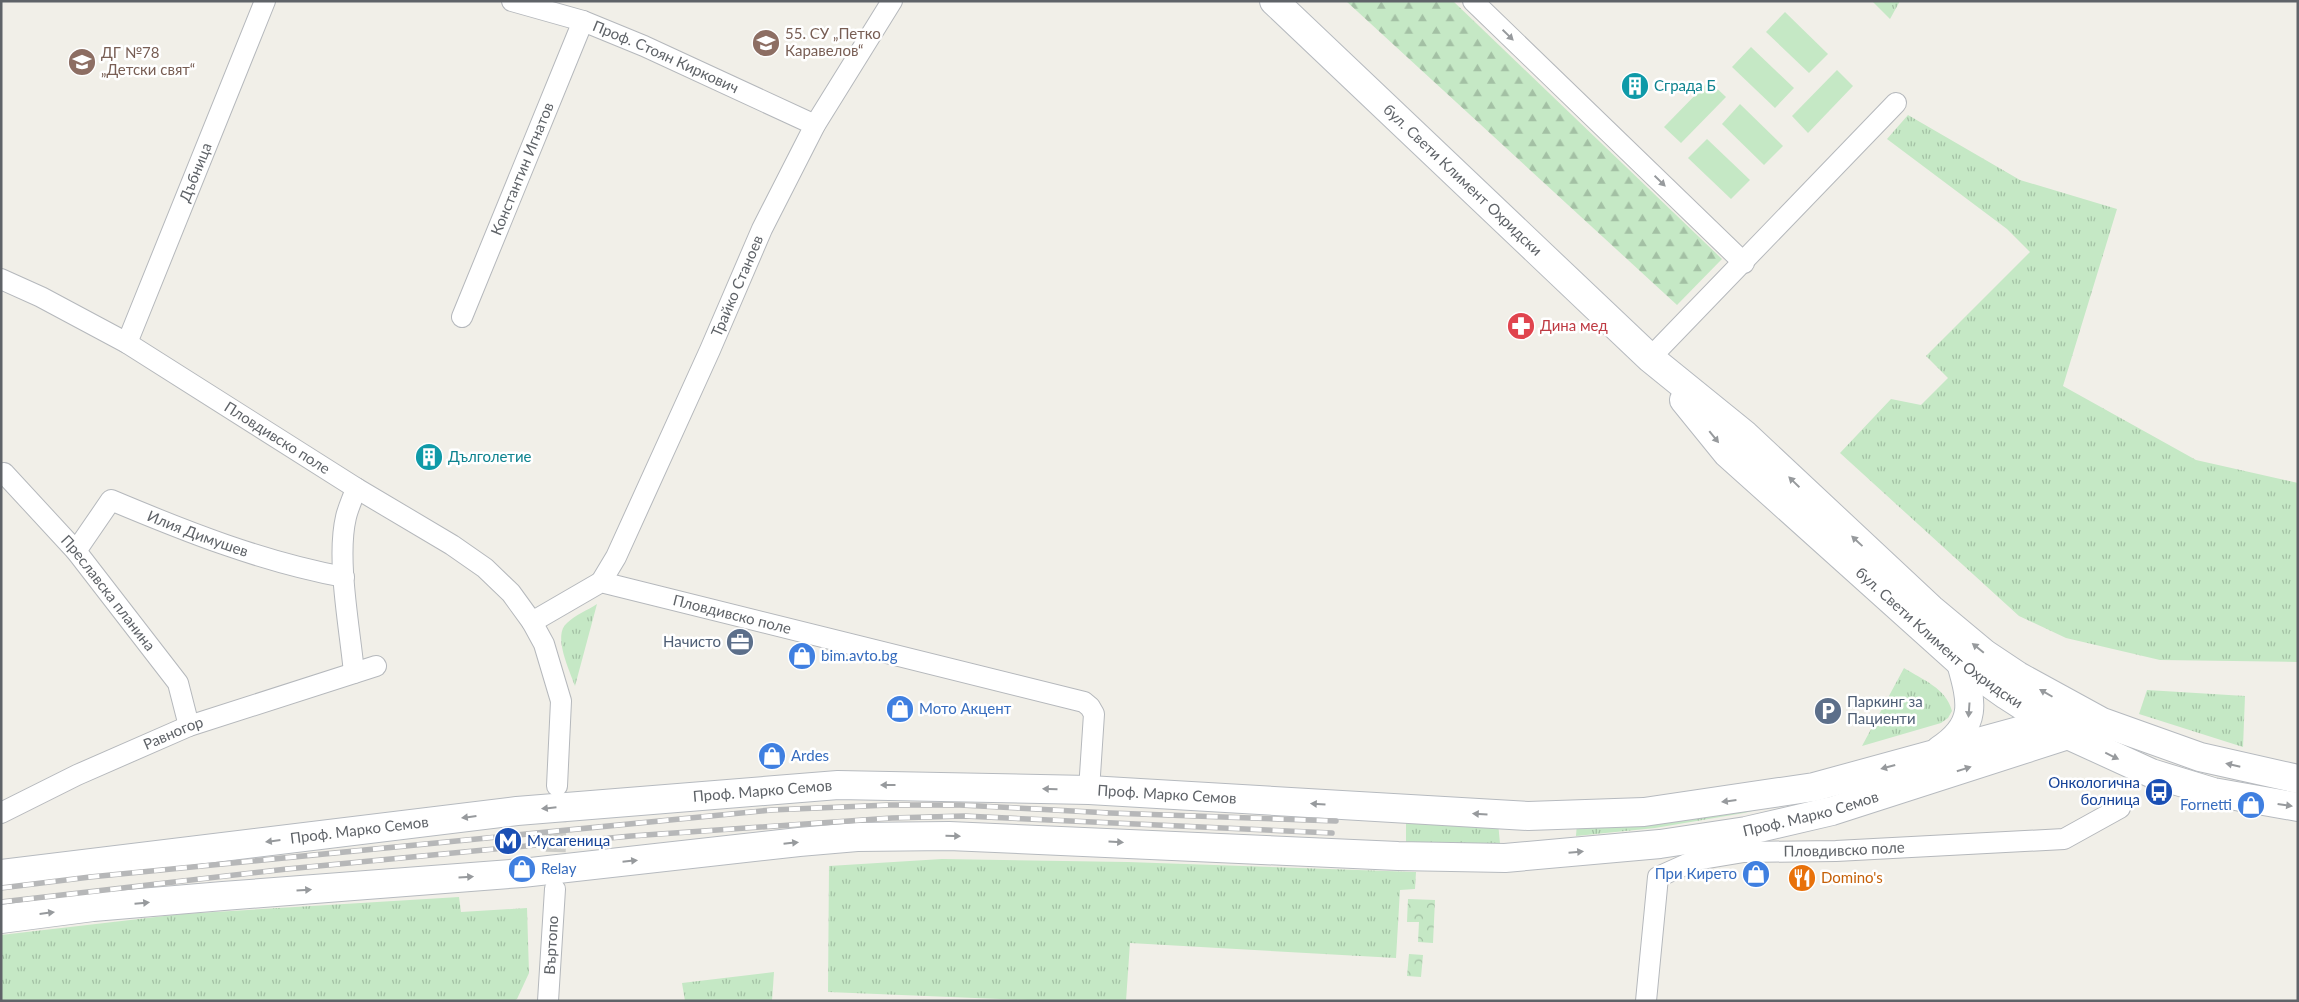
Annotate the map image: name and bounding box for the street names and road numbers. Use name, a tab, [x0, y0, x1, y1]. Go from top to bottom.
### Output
street label: Проф. Стоян Киркович	[590, 16, 742, 97]
street label: Константин Игнатов	[486, 99, 557, 238]
street label: бул. Свети Климент Охридски	[1380, 100, 1546, 259]
street label: Дъбница	[175, 140, 215, 204]
street label: Трайко Станоев	[707, 232, 766, 339]
street label: Пловдивско поле	[221, 397, 334, 477]
street label: Илия Димушев	[145, 506, 251, 560]
street label: Преславска планина	[58, 531, 160, 654]
street label: бул. Свети Климент Охридски	[1852, 563, 2027, 712]
street label: Пловдивско поле	[671, 590, 793, 637]
street label: Равногор	[140, 712, 205, 753]
street label: Проф. Марко Семов	[692, 776, 833, 805]
street label: Проф. Марко Семов	[1097, 781, 1237, 807]
street label: Проф. Марко Семов	[1741, 787, 1880, 839]
street label: Проф. Марко Семов	[289, 812, 430, 847]
street label: Пловдивско поле	[1783, 837, 1905, 860]
street label: Въртопо	[540, 915, 561, 975]

